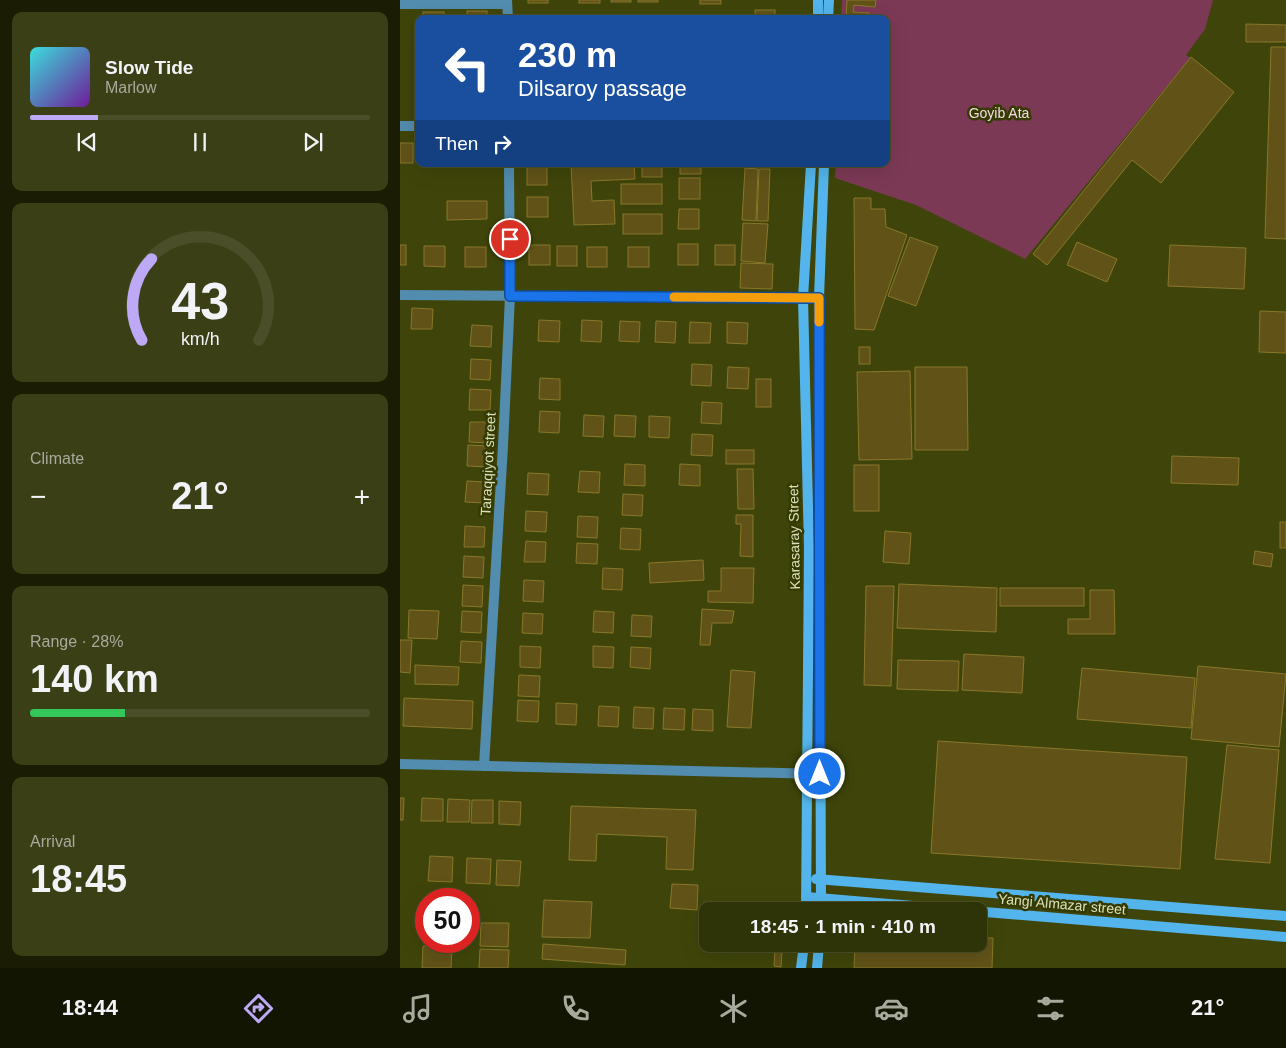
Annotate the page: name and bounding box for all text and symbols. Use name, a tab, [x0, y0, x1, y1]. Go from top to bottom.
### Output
icon: left	[435, 35, 500, 100]
text: 230 m	[518, 35, 617, 74]
text: Slow Tide	[105, 57, 193, 78]
text: Dilsaroy passage	[518, 76, 687, 101]
text: Marlow	[105, 79, 157, 96]
park label: Goyib Ata	[969, 105, 1030, 121]
icon: previous	[73, 128, 101, 156]
icon: pause	[186, 128, 214, 156]
icon: next	[299, 128, 327, 156]
icon: right	[488, 130, 516, 158]
text: Then	[435, 133, 478, 154]
pin	[489, 218, 531, 260]
icon: arrive	[496, 225, 524, 253]
text: 43	[171, 272, 229, 330]
text: km/h	[181, 329, 219, 349]
street label: Taraqqiyot street	[477, 412, 499, 516]
text: Climate	[30, 450, 84, 467]
text: 21°	[171, 475, 229, 517]
text: −	[30, 481, 46, 512]
text: +	[354, 481, 370, 512]
street label: Karasaray Street	[785, 484, 803, 590]
text: Range · 28%	[30, 633, 123, 650]
text: 140 km	[30, 658, 159, 700]
position arrow	[793, 747, 845, 799]
text: Arrival	[30, 833, 75, 850]
text: 18:45	[30, 858, 127, 900]
speed limit sign: 50	[415, 888, 480, 953]
street label: Yangi Almazar street	[997, 890, 1127, 918]
text: 18:45 · 1 min · 410 m	[750, 916, 936, 937]
icon: directions	[241, 991, 276, 1026]
icon: music	[400, 991, 435, 1026]
icon: phone	[558, 991, 593, 1026]
icon: climate	[716, 991, 751, 1026]
icon: car	[874, 991, 909, 1026]
icon: filters	[1033, 991, 1068, 1026]
text: 18:44	[62, 995, 118, 1020]
text: 21°	[1191, 995, 1224, 1020]

